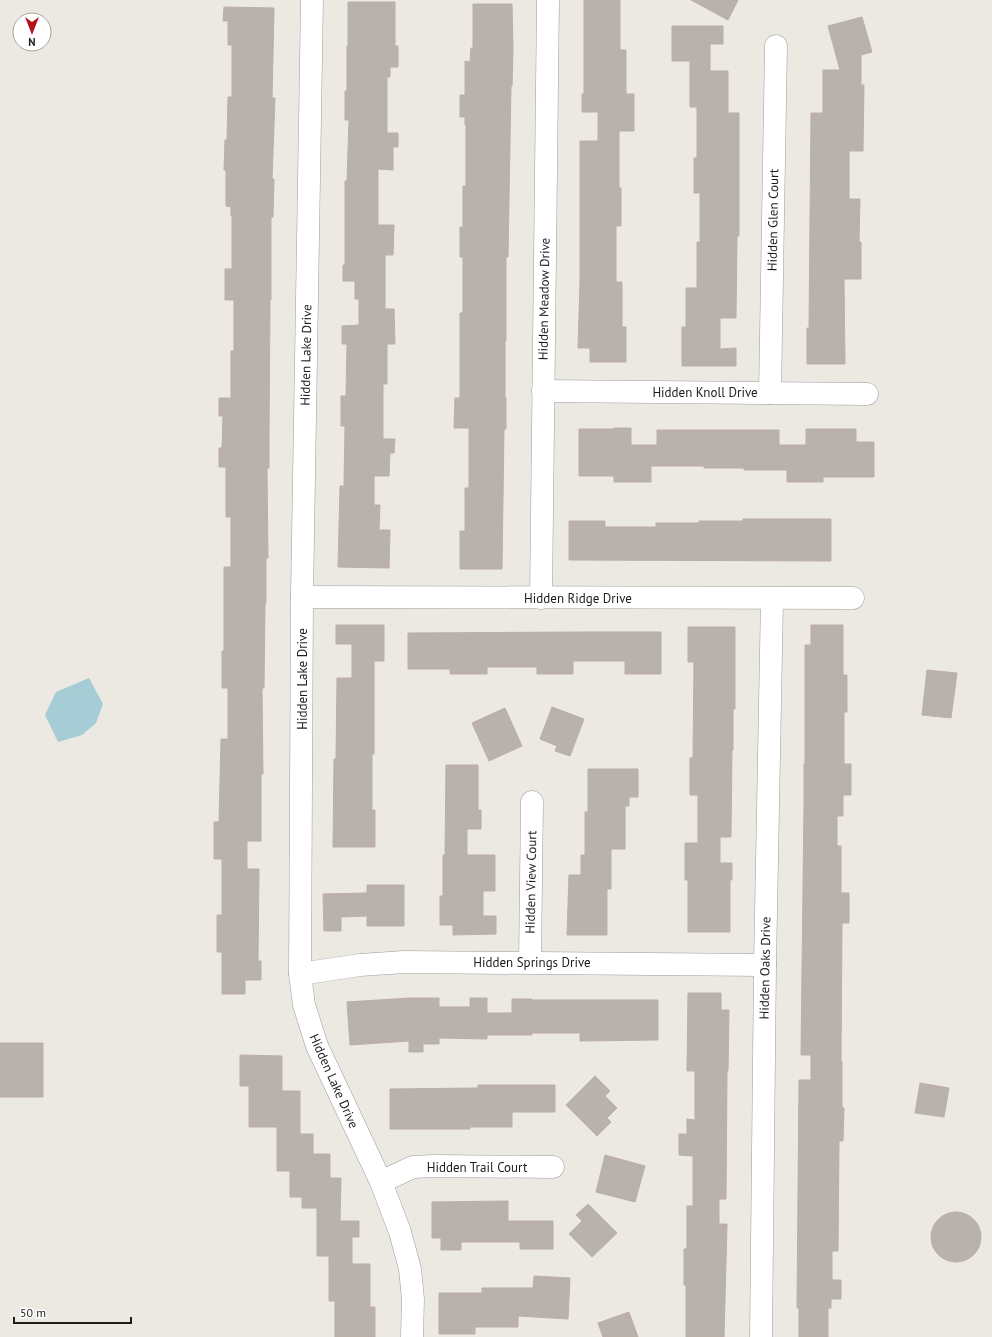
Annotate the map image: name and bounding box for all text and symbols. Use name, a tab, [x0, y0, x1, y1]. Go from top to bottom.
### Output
north arrow	[12, 12, 52, 52]
text: N	[28, 35, 36, 49]
street label: Hidden Glen Court	[764, 168, 782, 271]
street label: Hidden Meadow Drive	[534, 238, 554, 360]
street label: Hidden Lake Drive	[297, 304, 315, 406]
street label: Hidden Knoll Drive	[652, 384, 758, 401]
street label: Hidden Ridge Drive	[524, 590, 632, 607]
street label: Hidden Lake Drive	[294, 628, 311, 730]
street label: Hidden View Court	[522, 830, 540, 934]
street label: Hidden Oaks Drive	[756, 916, 774, 1020]
street label: Hidden Springs Drive	[473, 954, 591, 971]
street label: Hidden Lake Drive	[306, 1031, 362, 1131]
street label: Hidden Trail Court	[427, 1159, 528, 1176]
scale bar	[14, 1299, 131, 1325]
text: 50 m	[20, 1305, 46, 1320]

